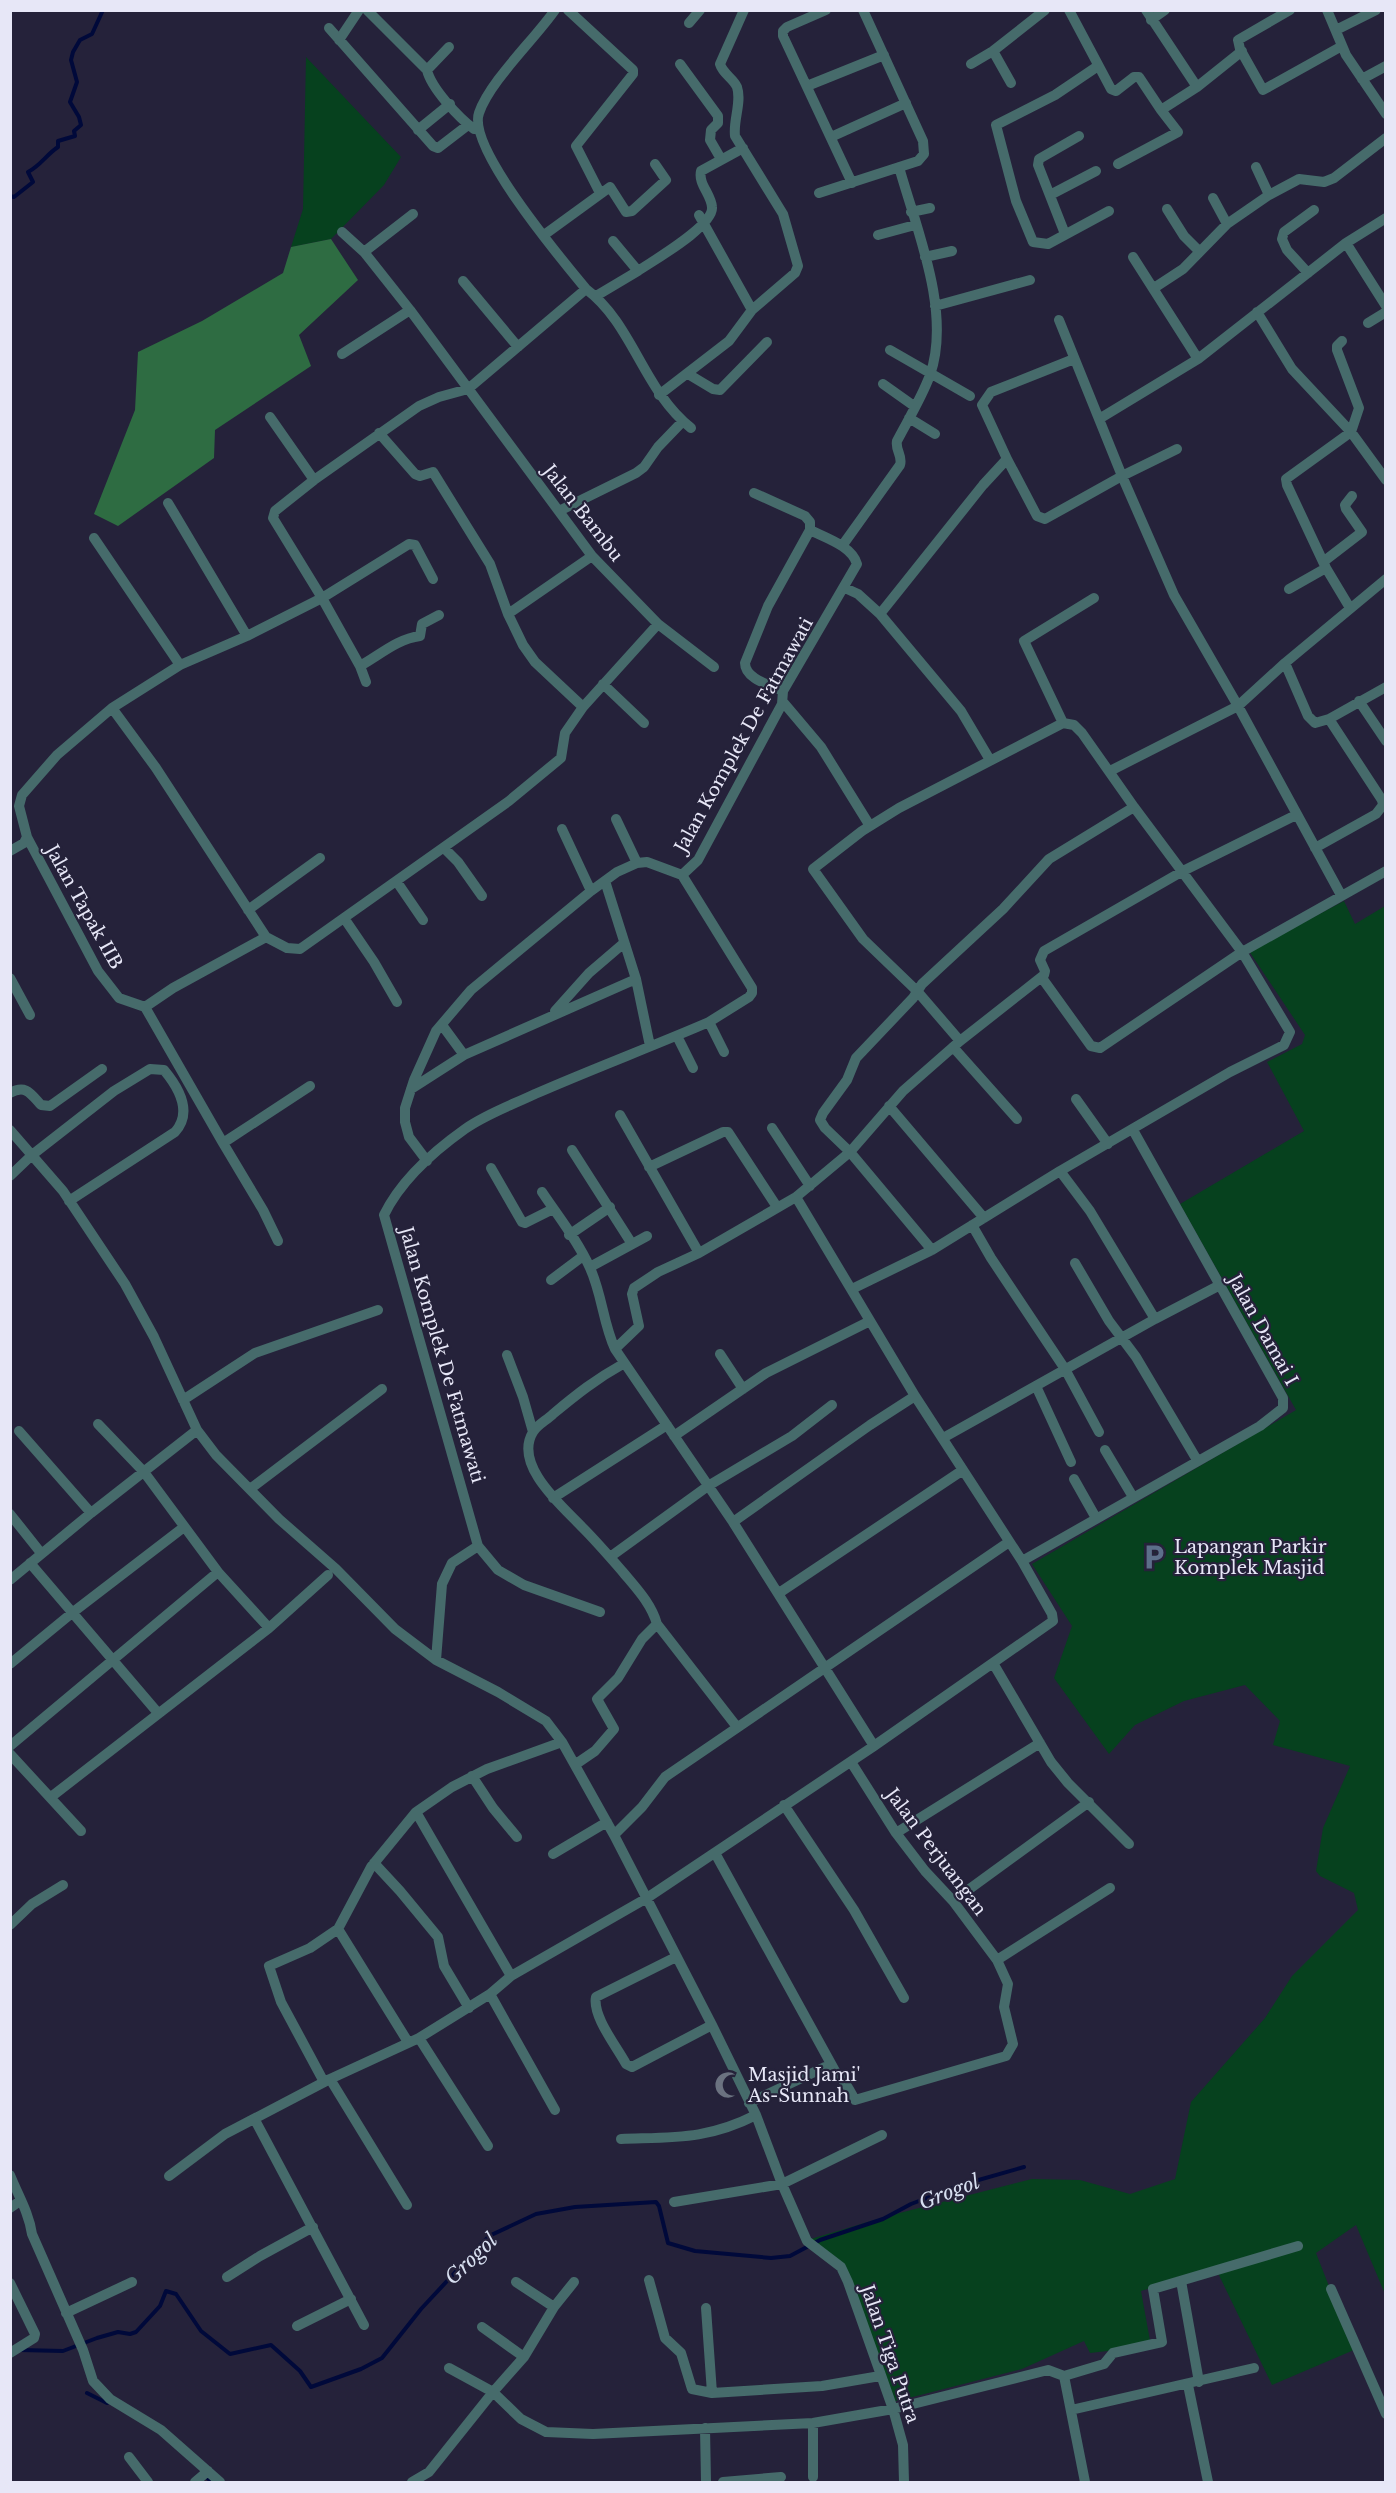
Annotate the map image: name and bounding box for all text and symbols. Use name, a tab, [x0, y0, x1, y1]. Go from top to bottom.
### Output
street label: Jalan Bambu	[537, 459, 628, 566]
street label: Jalan Komplek De Fatmawati	[669, 614, 818, 858]
street label: Jalan Tapak IIB	[40, 839, 127, 973]
street label: Jalan Komplek De Fatmawati	[394, 1222, 489, 1486]
street label: Jalan Damai I	[1222, 1269, 1303, 1389]
place label: Lapangan Parkir Komplek Masjid	[1174, 1536, 1327, 1579]
parking icon: Lapangan Parkir Komplek Masjid	[1139, 1542, 1169, 1572]
street label: Jalan Perjuangan	[880, 1782, 991, 1920]
place label: Masjid Jami' As-Sunnah	[747, 2064, 860, 2107]
mosque icon: Masjid Jami' As-Sunnah	[713, 2070, 743, 2100]
water label: Grogol	[915, 2169, 984, 2215]
water label: Grogol	[440, 2228, 503, 2290]
street label: Jalan Tiga Putra	[855, 2280, 924, 2426]

